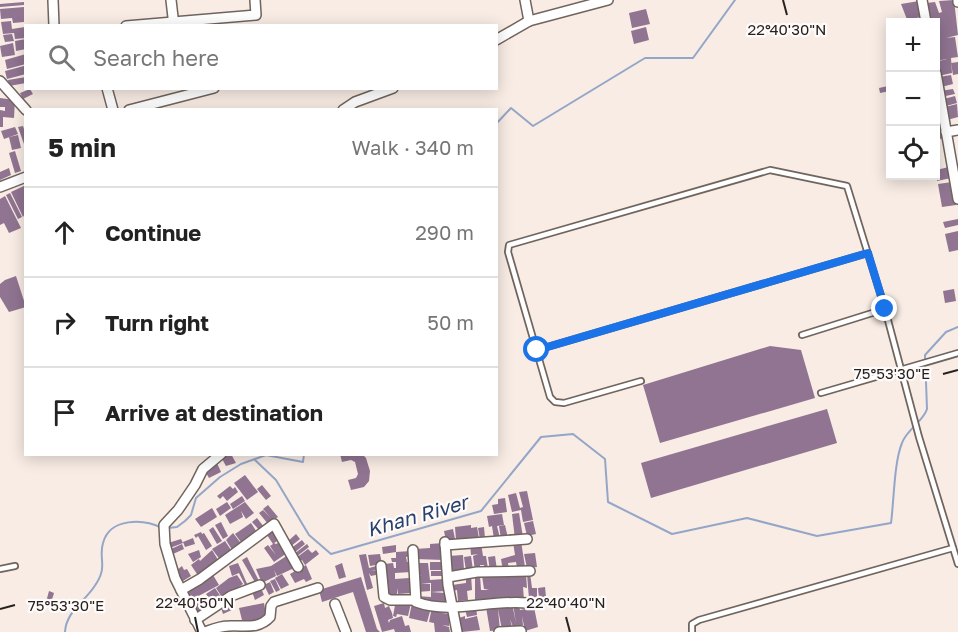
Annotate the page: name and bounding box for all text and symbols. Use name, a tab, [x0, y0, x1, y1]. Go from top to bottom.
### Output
map controls	[886, 18, 940, 180]
button: +	[886, 18, 940, 72]
text: 22°40'30"N	[748, 20, 826, 38]
search box	[24, 24, 498, 90]
icon: search	[45, 41, 78, 74]
text: Search here	[93, 44, 219, 71]
button: −	[886, 72, 940, 126]
button: locate	[886, 126, 940, 180]
text: 5 min	[48, 132, 116, 163]
text: Walk · 340 m	[352, 135, 474, 159]
icon: ahead	[48, 216, 81, 249]
text: Continue	[105, 219, 201, 246]
text: 290 m	[415, 220, 474, 244]
route end	[871, 295, 897, 321]
icon: right	[48, 306, 81, 339]
text: Turn right	[105, 309, 209, 336]
text: 50 m	[427, 310, 474, 334]
route start	[523, 336, 549, 362]
text: 75°53'30"E	[854, 364, 930, 382]
icon: arrive	[48, 396, 81, 429]
text: Arrive at destination	[105, 399, 323, 426]
water label: Khan River	[364, 488, 473, 541]
text: 22°40'50"N	[156, 593, 234, 611]
text: 22°40'40"N	[526, 593, 606, 611]
text: 75°53'30"E	[28, 596, 104, 614]

